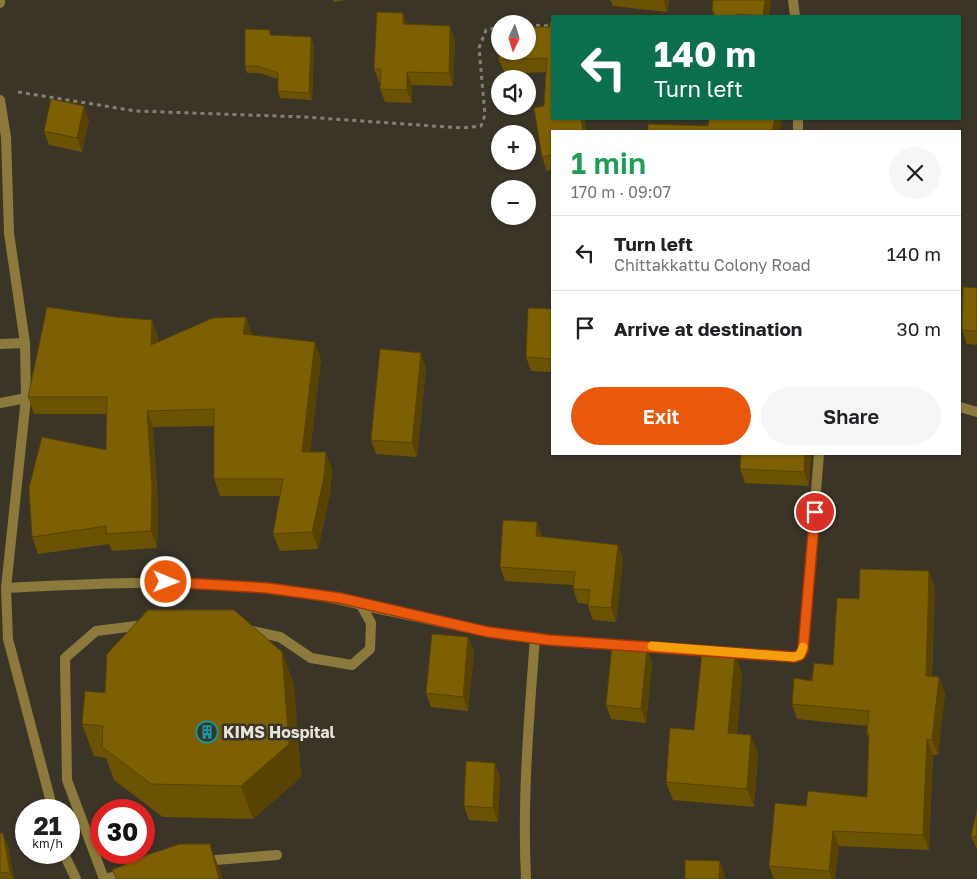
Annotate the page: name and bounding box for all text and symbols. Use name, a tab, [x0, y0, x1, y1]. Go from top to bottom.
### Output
north arrow	[491, 15, 536, 60]
map controls	[491, 15, 536, 225]
text: 140 m	[654, 33, 756, 75]
icon: left	[571, 35, 636, 100]
button: sound	[491, 70, 536, 115]
text: Turn left	[654, 75, 743, 102]
button: +	[491, 125, 536, 170]
text: 1 min	[571, 145, 646, 181]
button: close	[889, 147, 941, 199]
button: −	[491, 180, 536, 225]
text: 170 m · 09:07	[571, 182, 671, 202]
text: Turn left	[614, 232, 693, 255]
icon: left	[571, 239, 599, 267]
text: 140 m	[887, 242, 941, 265]
text: Chittakkattu Colony Road	[614, 255, 811, 275]
icon: arrive	[571, 314, 599, 342]
text: Arrive at destination	[614, 317, 802, 340]
text: 30 m	[897, 317, 941, 340]
button: Exit	[571, 387, 751, 445]
button: Share	[761, 387, 941, 445]
pin	[794, 491, 836, 533]
icon: arrive	[801, 498, 829, 526]
position arrow	[139, 555, 191, 607]
building icon: KIMS Hospital	[195, 720, 219, 744]
place label: KIMS Hospital	[223, 722, 336, 742]
speed limit sign: 30	[90, 799, 155, 864]
text: 21	[33, 810, 62, 841]
text: km/h	[32, 836, 63, 851]

